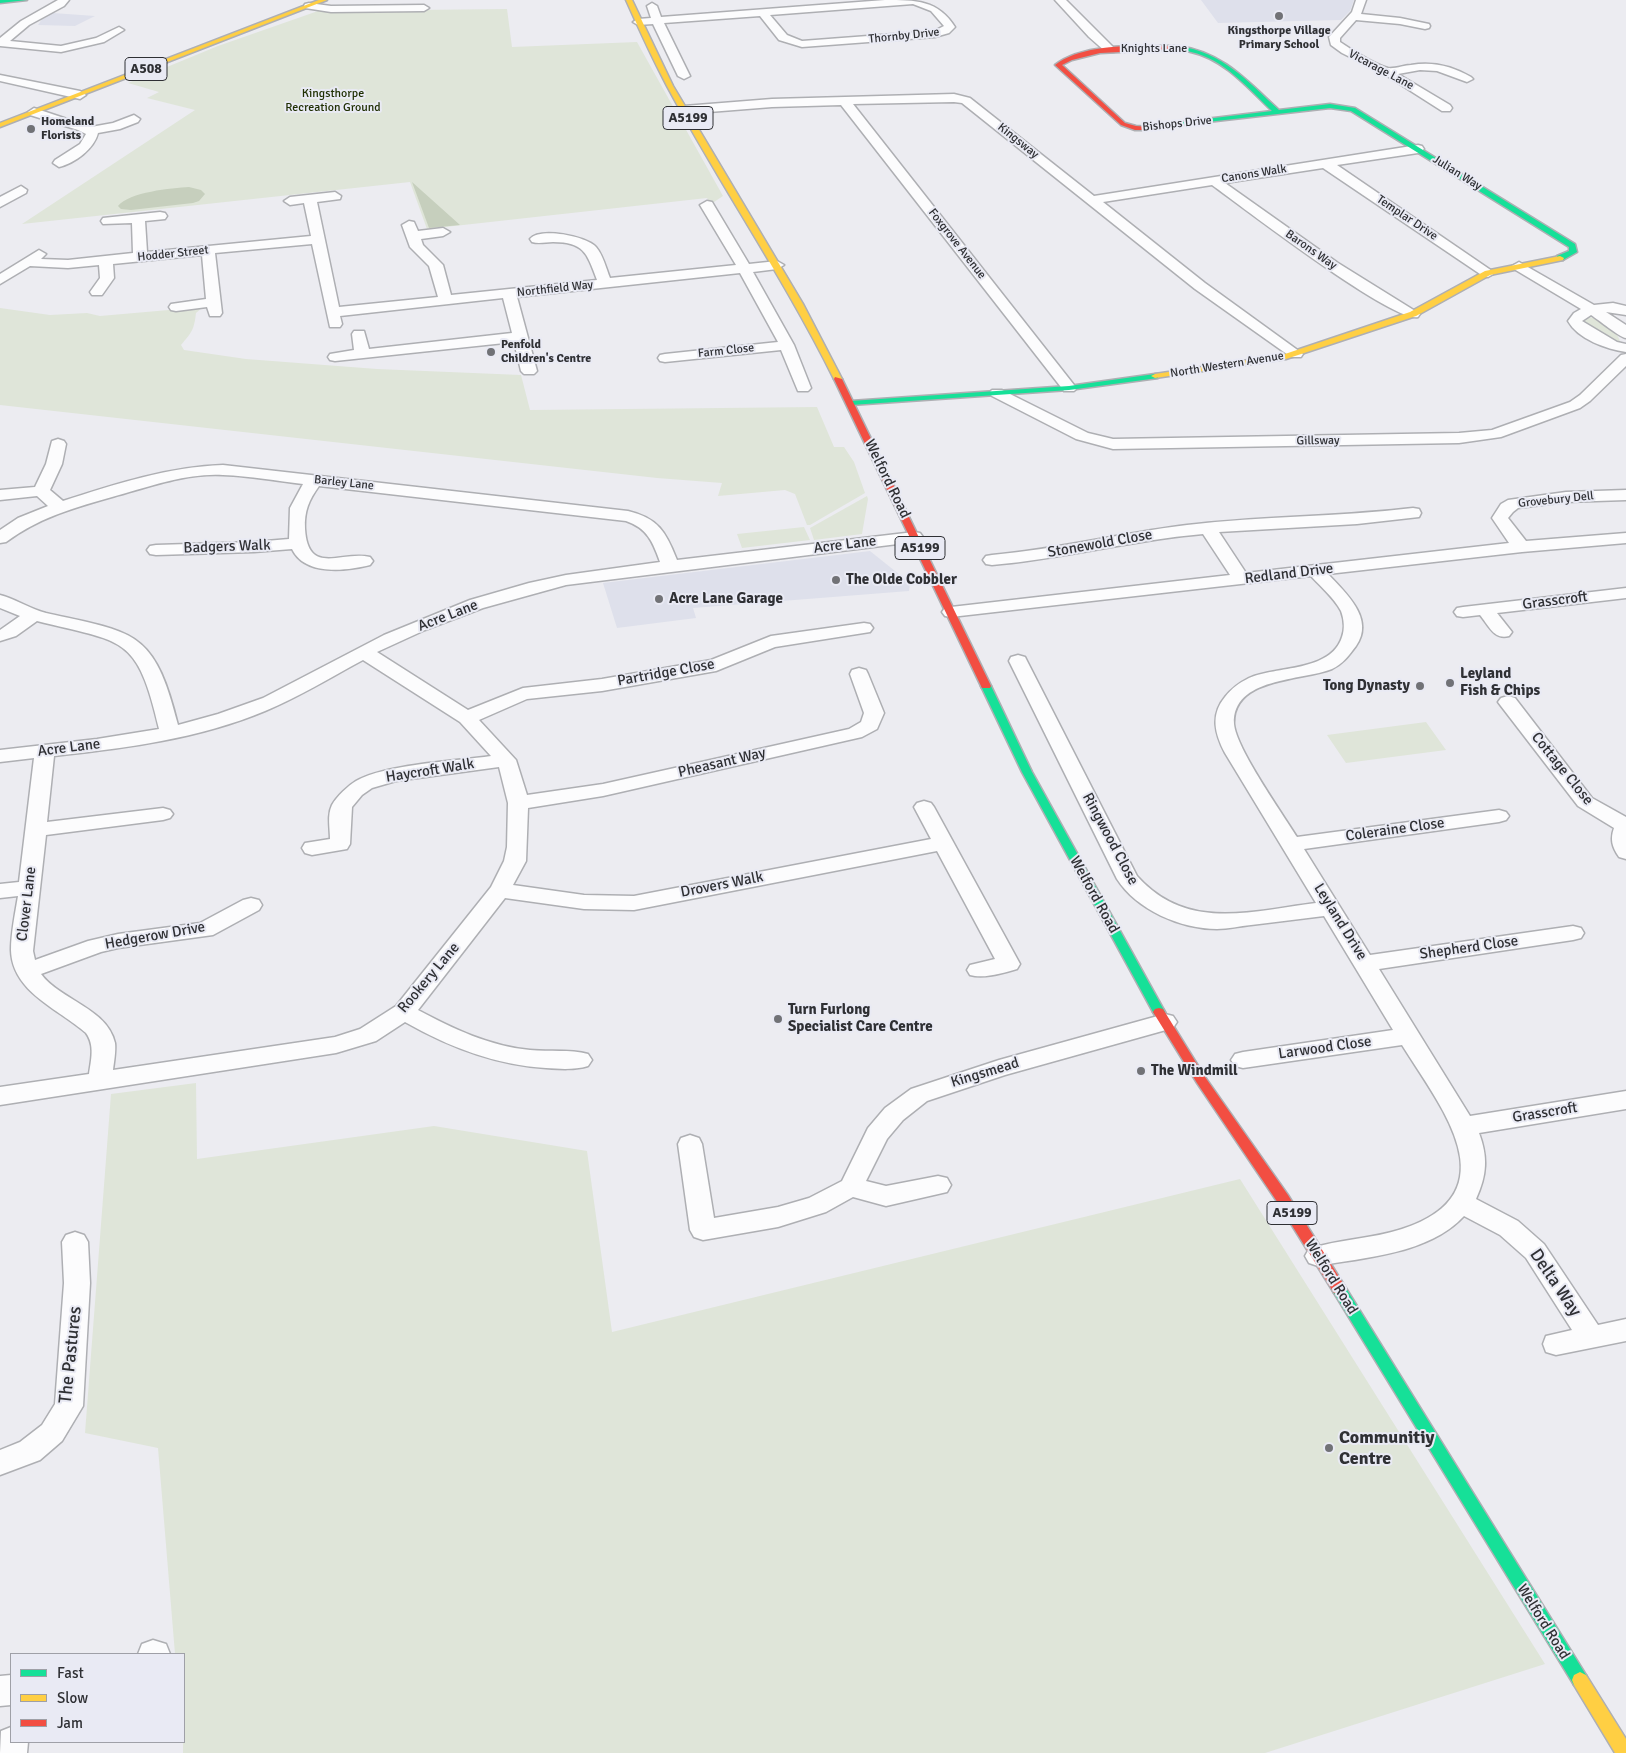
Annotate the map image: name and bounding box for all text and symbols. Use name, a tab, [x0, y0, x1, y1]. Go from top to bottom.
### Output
marker: Kingsthorpe Village Primary School	[1273, 10, 1285, 22]
place label: Kingsthorpe Village Primary School	[1227, 24, 1331, 52]
street label: Thornby Drive	[868, 25, 940, 47]
street label: Knights Lane	[1121, 42, 1187, 56]
street label: Vicarage Lane	[1346, 47, 1416, 93]
road number: A508	[125, 58, 167, 80]
park label: Kingsthorpe Recreation Ground	[285, 87, 381, 115]
road number: A5199	[663, 106, 713, 130]
street label: Bishops Drive	[1142, 113, 1212, 135]
place label: Homeland Florists	[41, 115, 94, 143]
street label: Kingsway	[995, 120, 1041, 162]
marker: Homeland Florists	[25, 123, 37, 135]
street label: Julian Way	[1430, 152, 1484, 194]
street label: Canons Walk	[1220, 162, 1288, 186]
street label: Templar Drive	[1374, 192, 1440, 244]
street label: Foxgrove Avenue	[925, 206, 989, 282]
street label: Barons Way	[1282, 227, 1340, 273]
street label: Hodder Street	[137, 243, 209, 265]
street label: Northfield Way	[516, 278, 594, 300]
place label: Penfold Children's Centre	[501, 338, 591, 366]
street label: Farm Close	[697, 341, 755, 361]
marker: Penfold Children's Centre	[485, 346, 497, 358]
street label: North Western Avenue	[1169, 349, 1285, 381]
street label: Gillsway	[1296, 433, 1340, 449]
street label: Welford Road	[860, 437, 914, 521]
street label: Barley Lane	[313, 473, 375, 493]
street label: Grovebury Dell	[1518, 489, 1594, 511]
street label: Stonewold Close	[1046, 526, 1154, 562]
street label: Acre Lane	[813, 532, 877, 558]
street label: Badgers Walk	[183, 536, 271, 558]
road number: A5199	[895, 536, 945, 560]
street label: Redland Drive	[1244, 560, 1334, 588]
place label: The Olde Cobbler	[846, 571, 957, 589]
marker: The Olde Cobbler	[830, 574, 842, 586]
street label: Grasscroft	[1521, 588, 1589, 614]
place label: Acre Lane Garage	[669, 590, 783, 608]
marker: Acre Lane Garage	[653, 593, 665, 605]
street label: Acre Lane	[415, 596, 481, 636]
street label: Partridge Close	[616, 656, 716, 690]
place label: Leyland Fish & Chips	[1460, 665, 1540, 700]
place label: Tong Dynasty	[1323, 677, 1410, 695]
marker: Leyland Fish & Chips	[1444, 677, 1456, 689]
marker: Tong Dynasty	[1414, 680, 1426, 692]
street label: Cottage Close	[1527, 729, 1597, 809]
street label: Acre Lane	[37, 735, 101, 761]
street label: Pheasant Way	[676, 744, 768, 782]
street label: Haycroft Walk	[385, 755, 475, 787]
street label: Ringwood Close	[1078, 790, 1142, 888]
street label: Coleraine Close	[1344, 814, 1446, 846]
street label: Welford Road	[1065, 853, 1123, 937]
street label: Clover Lane	[14, 866, 40, 942]
street label: Drovers Walk	[679, 868, 765, 902]
street label: Leyland Drive	[1309, 880, 1371, 964]
street label: Hedgerow Drive	[103, 918, 207, 954]
street label: Shepherd Close	[1419, 932, 1519, 964]
street label: Rookery Lane	[394, 939, 464, 1017]
place label: Turn Furlong Specialist Care Centre	[788, 1001, 933, 1036]
marker: Turn Furlong Specialist Care Centre	[772, 1013, 784, 1025]
street label: Larwood Close	[1277, 1033, 1373, 1063]
street label: Kingsmead	[949, 1054, 1021, 1092]
place label: The Windmill	[1151, 1062, 1238, 1080]
marker: The Windmill	[1135, 1065, 1147, 1077]
street label: Grasscroft	[1511, 1099, 1579, 1127]
road number: A5199	[1267, 1202, 1317, 1224]
street label: Welford Road	[1301, 1236, 1361, 1318]
street label: Delta Way	[1525, 1245, 1585, 1321]
street label: The Pastures	[55, 1305, 87, 1405]
place label: Communitiy Centre	[1339, 1427, 1434, 1470]
marker: Communitiy Centre	[1323, 1442, 1335, 1454]
street label: Welford Road	[1513, 1581, 1573, 1663]
legend	[10, 1653, 185, 1743]
text: Fast	[57, 1664, 84, 1682]
text: Slow	[57, 1689, 88, 1707]
text: Jam	[57, 1714, 83, 1732]

